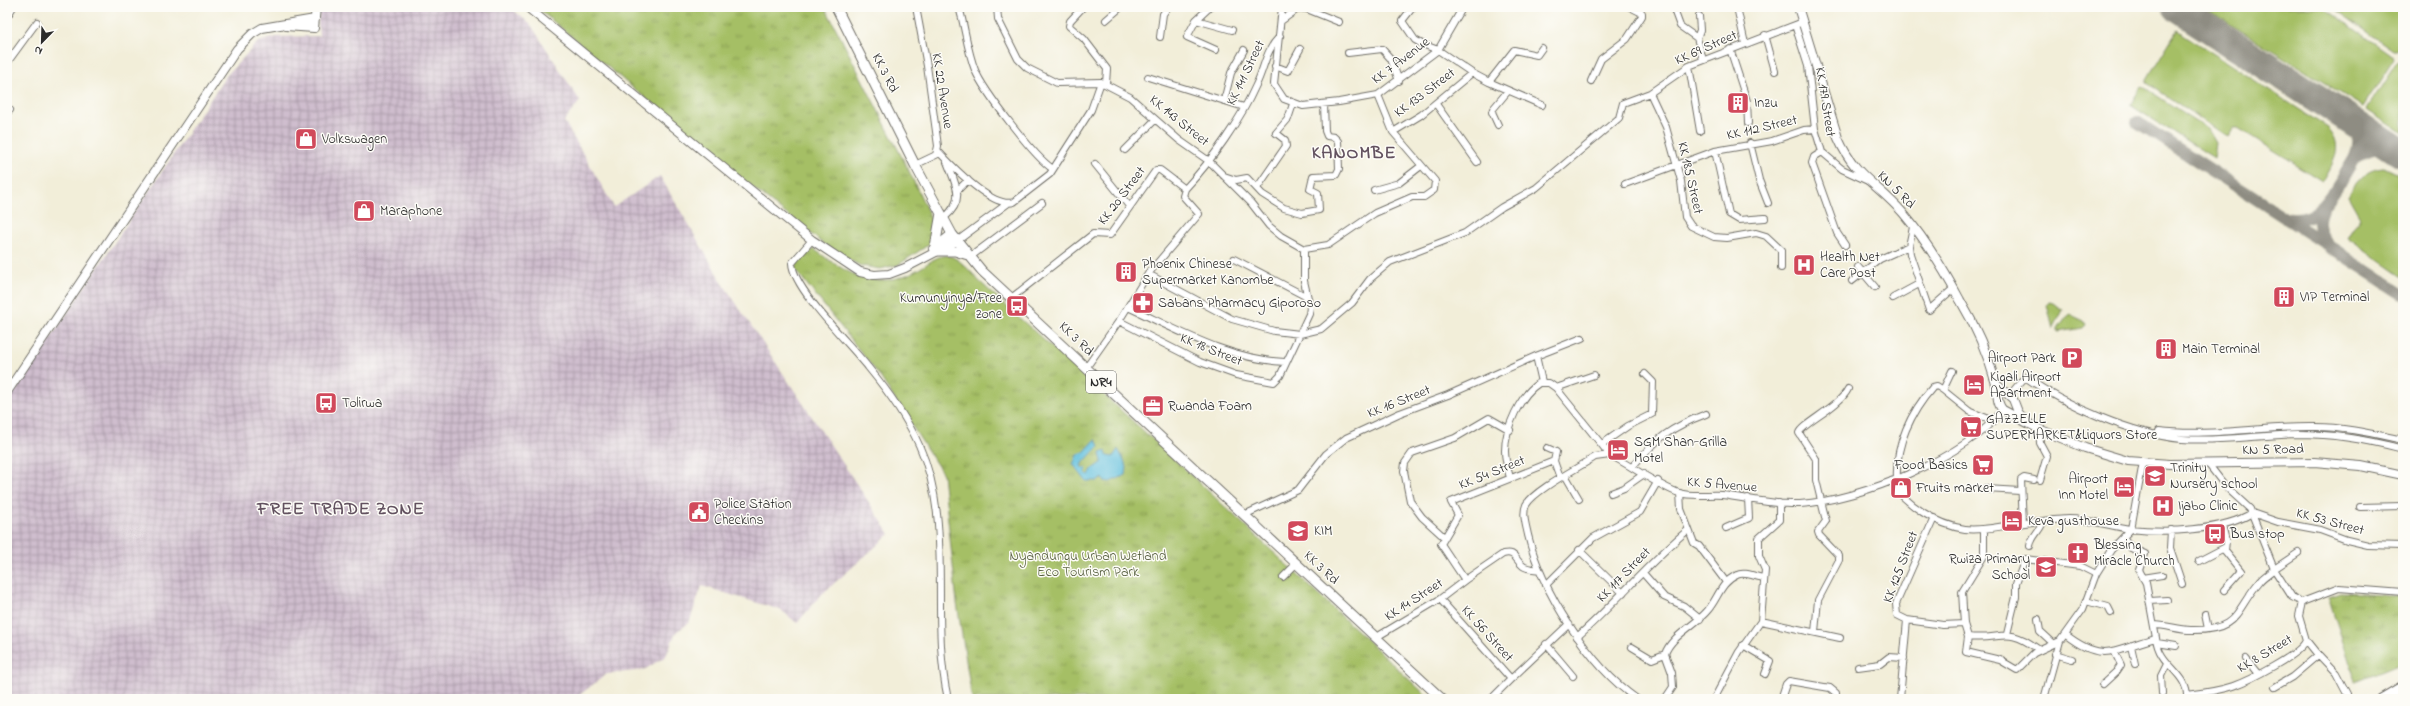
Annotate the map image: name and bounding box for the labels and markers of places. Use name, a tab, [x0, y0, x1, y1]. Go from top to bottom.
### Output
building icon: Inzu	[1725, 90, 1751, 116]
place label: Inzu	[1754, 93, 1778, 114]
shop icon: Volkswagen	[293, 126, 319, 152]
place label: Volkswagen	[321, 129, 387, 151]
shop icon: Maraphone	[351, 198, 377, 224]
place label: Maraphone	[380, 201, 443, 222]
place label: Health Net Care Post	[1820, 247, 1880, 284]
hospital icon: Health Net Care Post	[1791, 252, 1817, 278]
place label: Phoenix Chinese Supermarket Kanombe	[1142, 254, 1274, 291]
building icon: Phoenix Chinese Supermarket Kanombe	[1113, 259, 1139, 285]
building icon: VIP Terminal	[2271, 284, 2297, 310]
place label: VIP Terminal	[2299, 287, 2369, 308]
place label: Kumunyinya/Free zone	[900, 288, 1003, 325]
pharmacy icon: Sabans Pharmacy Giporoso	[1130, 290, 1156, 316]
bus stop icon: Kumunyinya/Free zone	[1004, 293, 1030, 319]
place label: Sabans Pharmacy Giporoso	[1158, 293, 1321, 315]
building icon: Main Terminal	[2153, 336, 2179, 362]
place label: Main Terminal	[2182, 339, 2260, 360]
parking icon: Airport Park	[2059, 345, 2085, 371]
place label: Airport Park	[1988, 348, 2057, 369]
place label: Kigali Airport Apartment	[1990, 367, 2061, 404]
hotel icon: Kigali Airport Apartment	[1961, 372, 1987, 398]
bus stop icon: Tolirwa	[313, 390, 339, 416]
place label: Tolirwa	[342, 393, 382, 414]
office icon: Rwanda Foam	[1140, 393, 1166, 419]
place label: Rwanda Foam	[1168, 396, 1252, 417]
place label: GAZZELLE SUPERMARKET&Liquors Store	[1986, 409, 2158, 446]
supermarket icon: GAZZELLE SUPERMARKET&Liquors Store	[1958, 414, 1984, 440]
place label: SGM Shan-Grilla Motel	[1634, 432, 1727, 469]
hotel icon: SGM Shan-Grilla Motel	[1605, 437, 1631, 463]
supermarket icon: Food Basics	[1970, 452, 1996, 478]
place label: Food Basics	[1893, 455, 1968, 476]
place label: Trinity Nursery school	[2170, 458, 2257, 496]
school or university icon: Trinity Nursery school	[2142, 463, 2168, 489]
place label: Airport Inn Motel	[2058, 469, 2108, 506]
hotel icon: Airport Inn Motel	[2111, 474, 2137, 500]
shop icon: Fruits market	[1888, 475, 1914, 501]
place label: Fruits market	[1915, 478, 1994, 499]
hospital icon: Ijabo Clinic	[2150, 493, 2176, 519]
place label: Police Station Checkins	[714, 494, 792, 531]
place label: Ijabo Clinic	[2178, 496, 2238, 517]
public building icon: Police Station Checkins	[686, 499, 712, 525]
hotel icon: Keva gusthouse	[1999, 508, 2025, 534]
place label: Keva gusthouse	[2028, 511, 2120, 533]
school or university icon: KIM	[1285, 518, 1311, 544]
place label: KIM	[1314, 521, 1333, 542]
bus stop icon: Bus stop	[2202, 521, 2228, 547]
place label: Bus stop	[2229, 524, 2285, 545]
place label: Blessing Miracle Church	[2093, 535, 2175, 572]
church icon: Blessing Miracle Church	[2065, 540, 2091, 566]
place label: Rwiza Primary School	[1949, 549, 2030, 586]
school or university icon: Rwiza Primary School	[2033, 554, 2059, 580]

